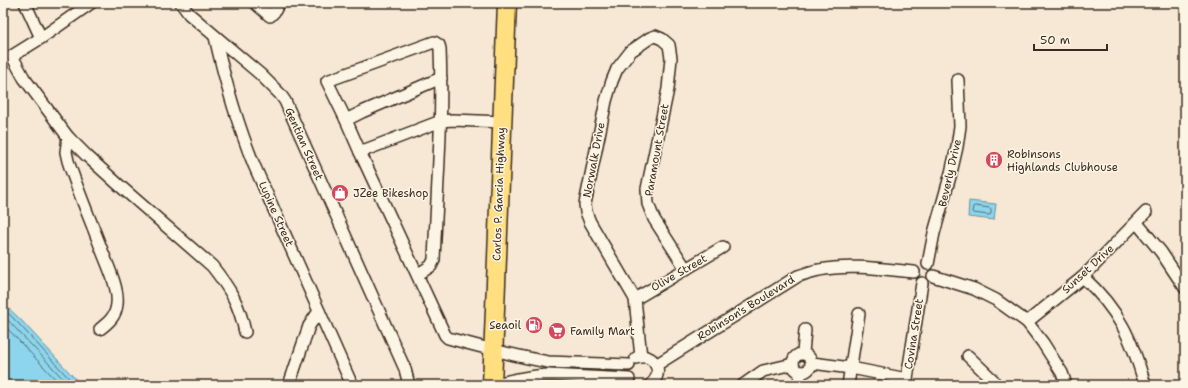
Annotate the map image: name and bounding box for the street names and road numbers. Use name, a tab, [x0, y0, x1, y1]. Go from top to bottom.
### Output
street label: Paramount Street	[641, 102, 673, 197]
street label: Gentian Street	[281, 105, 327, 183]
street label: Norwalk Drive	[579, 121, 609, 199]
street label: Carlos P. Garcia Highway	[489, 127, 509, 261]
street label: Beverly Drive	[935, 138, 965, 208]
street label: Lupine Street	[255, 179, 297, 249]
street label: Sunset Drive	[1059, 241, 1117, 297]
street label: Olive Street	[648, 251, 710, 295]
street label: Robinson's Boulevard	[694, 272, 798, 344]
street label: Covina Street	[901, 297, 927, 370]

